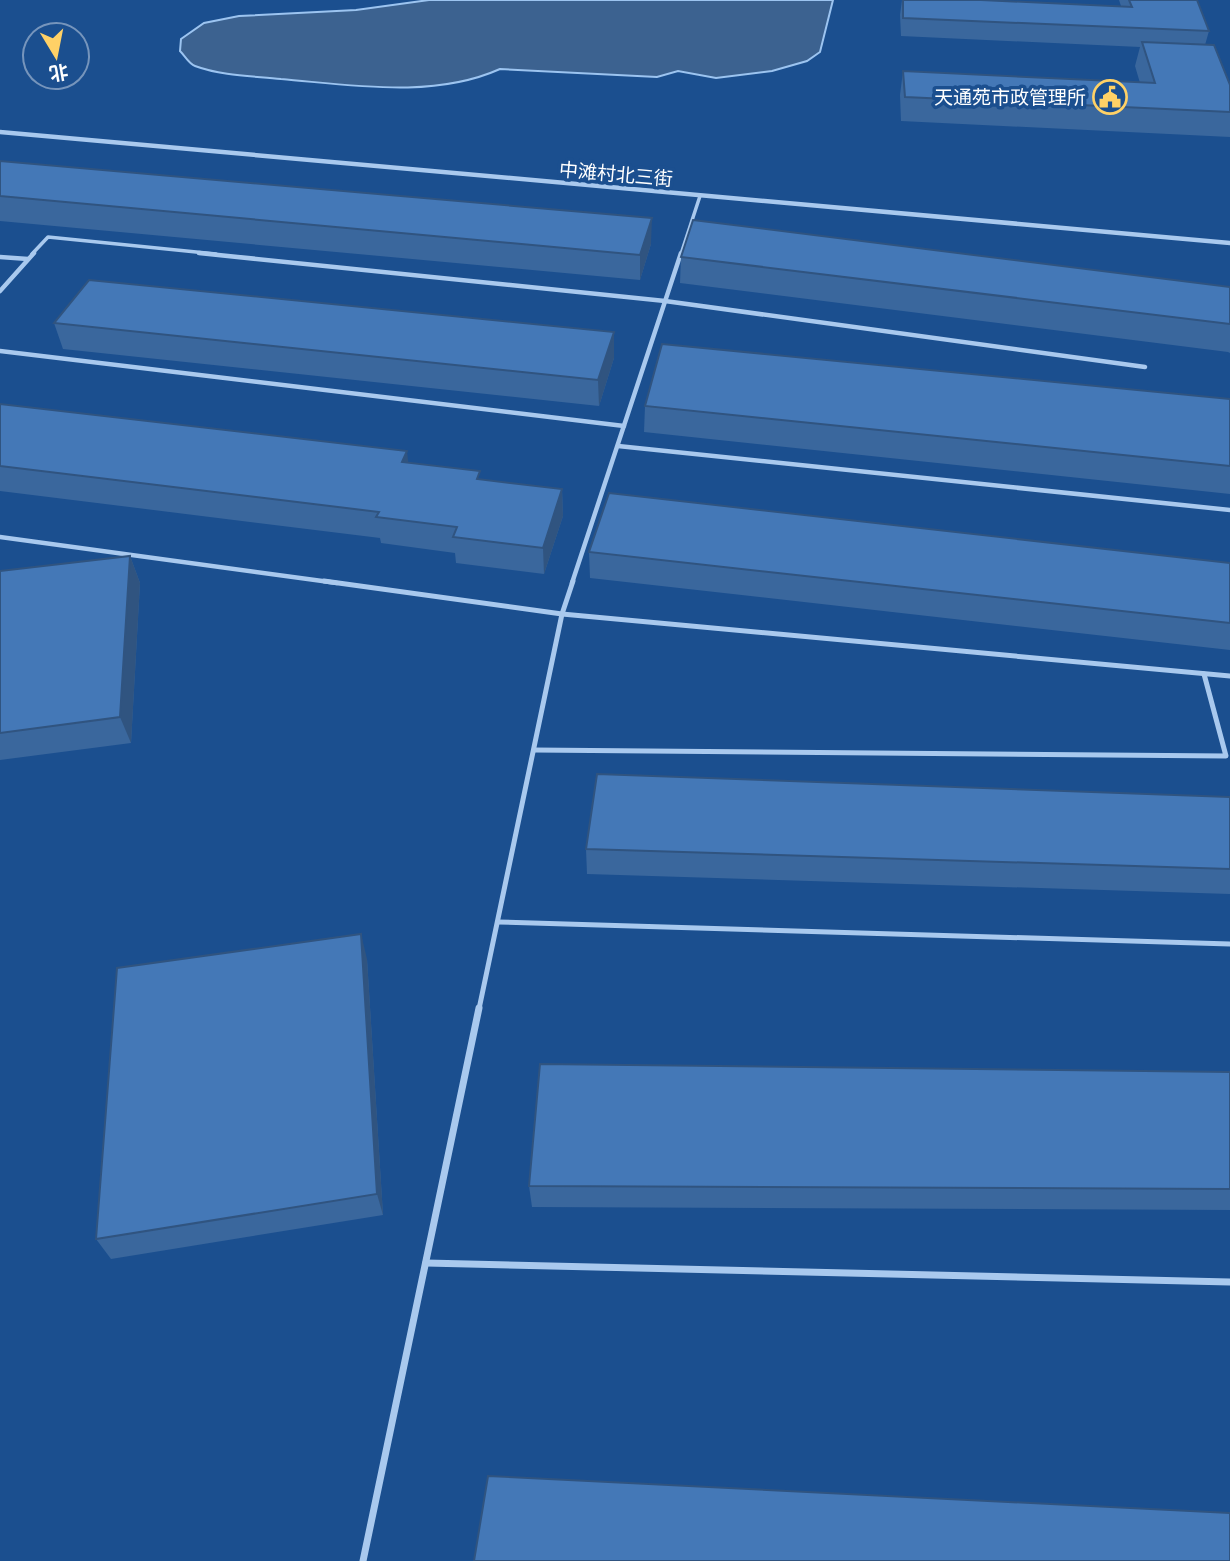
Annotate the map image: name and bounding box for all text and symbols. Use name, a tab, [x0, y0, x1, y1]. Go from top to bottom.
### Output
north arrow	[21, 21, 91, 91]
text: 北	[48, 60, 70, 85]
public building icon: 天通苑市政管理所	[1091, 78, 1129, 116]
place label: 天通苑市政管理所	[934, 86, 1086, 108]
street label: 中滩村北三街	[558, 158, 674, 190]

